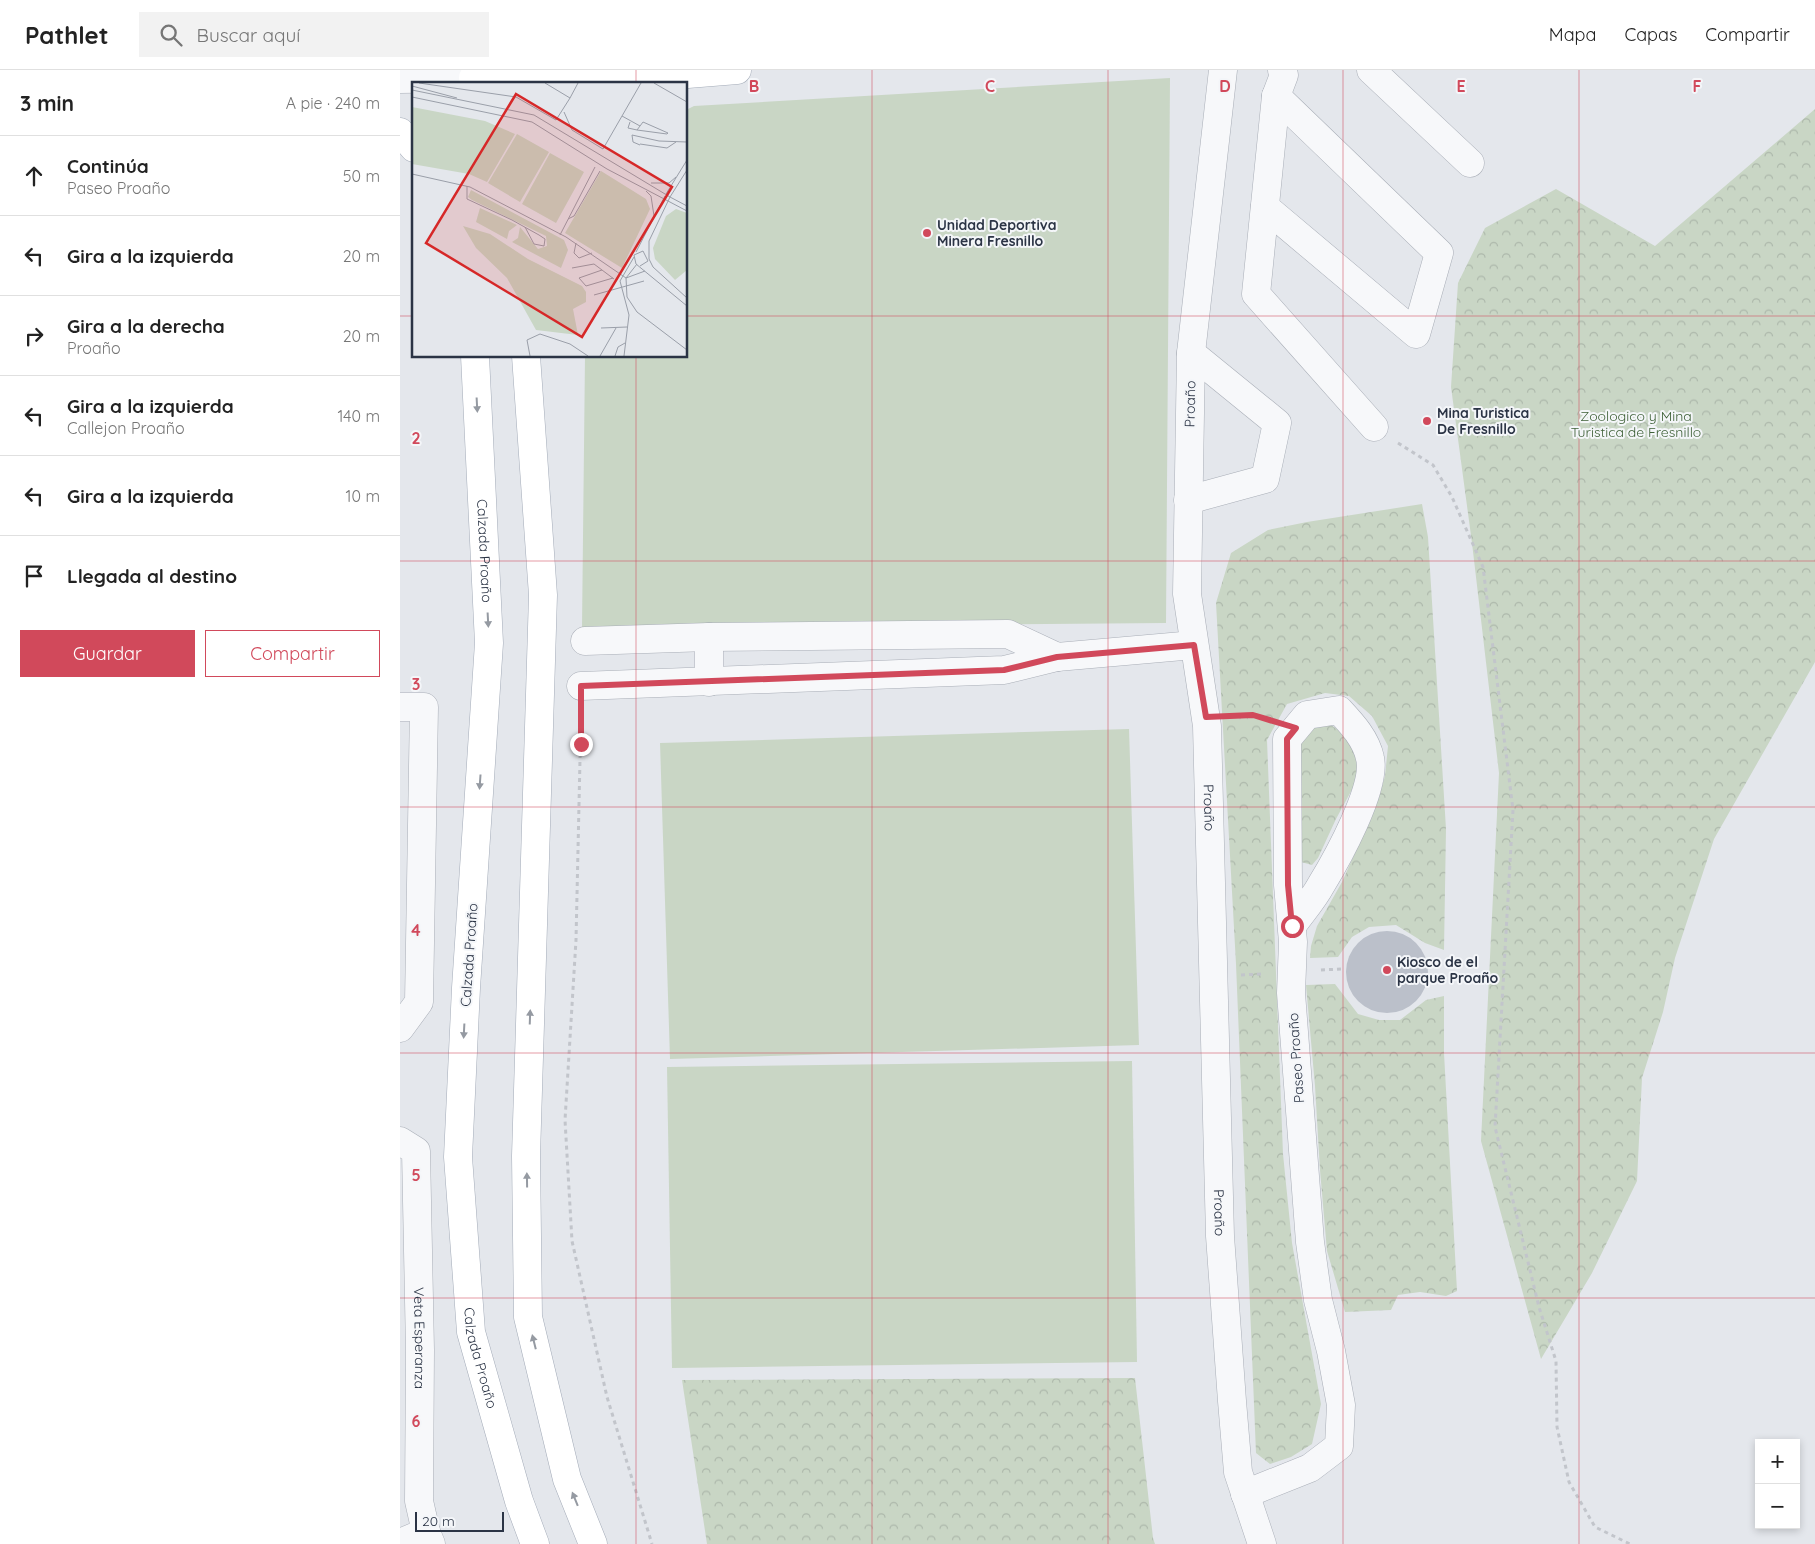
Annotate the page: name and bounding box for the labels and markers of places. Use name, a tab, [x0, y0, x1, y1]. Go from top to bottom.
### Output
place label: Unidad Deportiva Minera Fresnillo	[937, 216, 1056, 250]
marker: Unidad Deportiva Minera Fresnillo	[921, 227, 933, 239]
place label: Mina Turistica De Fresnillo	[1437, 404, 1529, 438]
marker: Mina Turistica De Fresnillo	[1421, 415, 1433, 427]
place label: Kiosco de el parque Proaño	[1397, 953, 1499, 987]
marker: Kiosco de el parque Proaño	[1381, 964, 1393, 976]

